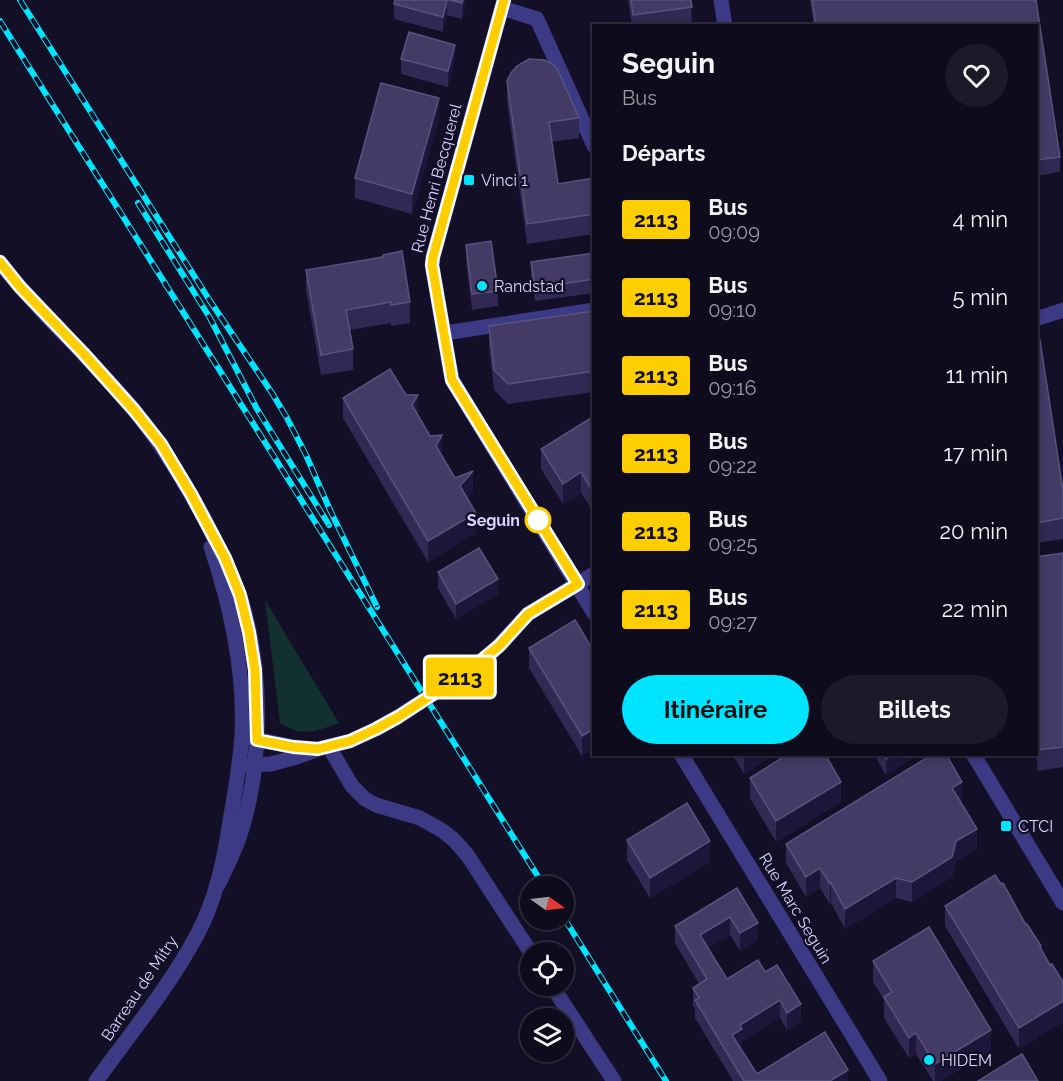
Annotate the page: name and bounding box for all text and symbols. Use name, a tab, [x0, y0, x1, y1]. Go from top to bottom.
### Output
button: heart	[945, 44, 1008, 107]
text: Seguin	[622, 47, 715, 80]
text: Bus	[622, 86, 657, 110]
street label: Rue Henri Becquerel	[407, 101, 466, 255]
text: Départs	[622, 140, 705, 166]
place label: Vinci 1	[481, 171, 528, 190]
marker: Vinci 1	[462, 173, 476, 187]
text: Bus	[708, 194, 748, 220]
text: 4 min	[953, 206, 1008, 232]
text: 2113	[634, 207, 678, 232]
text: 09:09	[708, 220, 760, 244]
text: Bus	[708, 272, 748, 298]
place label: Randstad	[494, 277, 564, 296]
marker: Randstad	[475, 279, 489, 293]
text: 5 min	[953, 284, 1008, 310]
text: 2113	[634, 285, 678, 310]
text: 09:10	[708, 298, 757, 322]
text: Bus	[708, 350, 748, 376]
text: 11 min	[946, 362, 1008, 388]
text: 2113	[634, 363, 678, 388]
text: 09:16	[708, 376, 757, 400]
text: Bus	[708, 428, 748, 454]
text: 17 min	[943, 440, 1008, 466]
text: 2113	[634, 441, 678, 466]
text: 09:22	[708, 454, 757, 478]
text: Bus	[708, 506, 748, 532]
marker: Seguin	[525, 507, 551, 533]
place label: Seguin	[467, 511, 520, 530]
text: 20 min	[940, 518, 1008, 544]
text: 2113	[634, 519, 678, 544]
text: 09:25	[708, 532, 757, 556]
text: Bus	[708, 584, 748, 610]
text: 22 min	[942, 596, 1008, 622]
text: 2113	[634, 597, 678, 622]
text: 09:27	[708, 610, 757, 634]
line badge: 2113	[418, 658, 502, 696]
text: 2113	[438, 665, 482, 690]
button: Itinéraire	[622, 675, 809, 744]
button: Billets	[821, 675, 1008, 744]
place label: CTCI	[1018, 817, 1053, 836]
marker: CTCI	[999, 819, 1013, 833]
street label: Rue Marc Seguin	[755, 850, 836, 967]
north arrow	[520, 876, 574, 930]
map controls	[520, 876, 574, 1062]
street label: Barreau de Mitry	[97, 932, 182, 1044]
button: locate	[520, 942, 574, 996]
button: layers	[520, 1008, 574, 1062]
place label: HIDEM	[941, 1051, 992, 1070]
marker: HIDEM	[922, 1053, 936, 1067]

